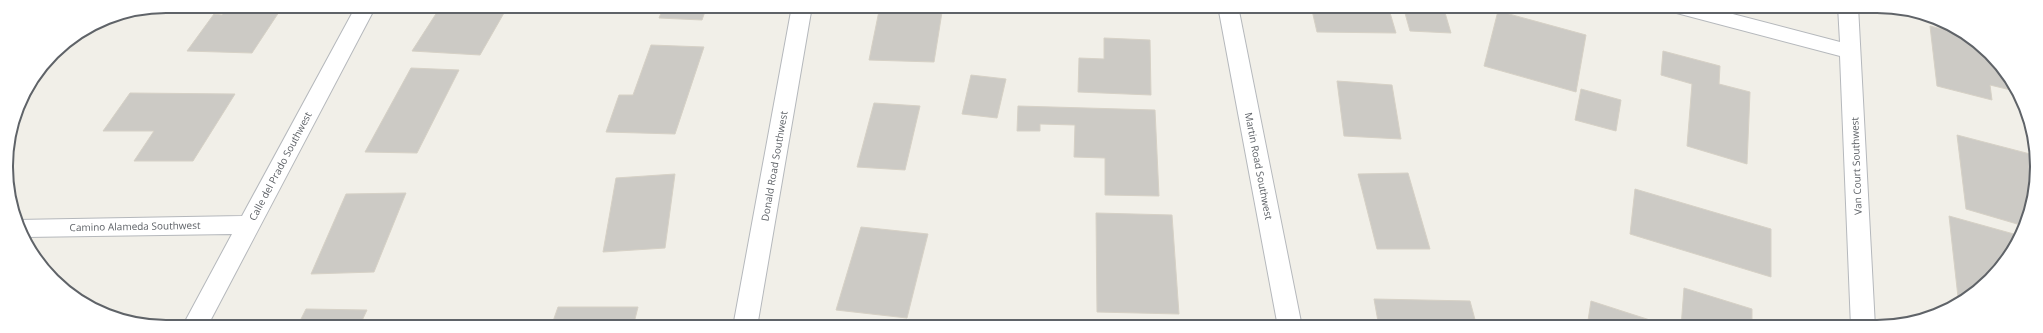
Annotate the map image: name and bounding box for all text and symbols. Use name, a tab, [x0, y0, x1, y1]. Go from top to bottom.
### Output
street label: Calle del Prado Southwest	[245, 109, 315, 223]
street label: Donald Road Southwest	[757, 109, 791, 222]
street label: Martin Road Southwest	[1242, 111, 1276, 221]
street label: Van Court Southwest	[1847, 116, 1865, 215]
street label: Camino Alameda Southwest	[69, 218, 201, 234]

